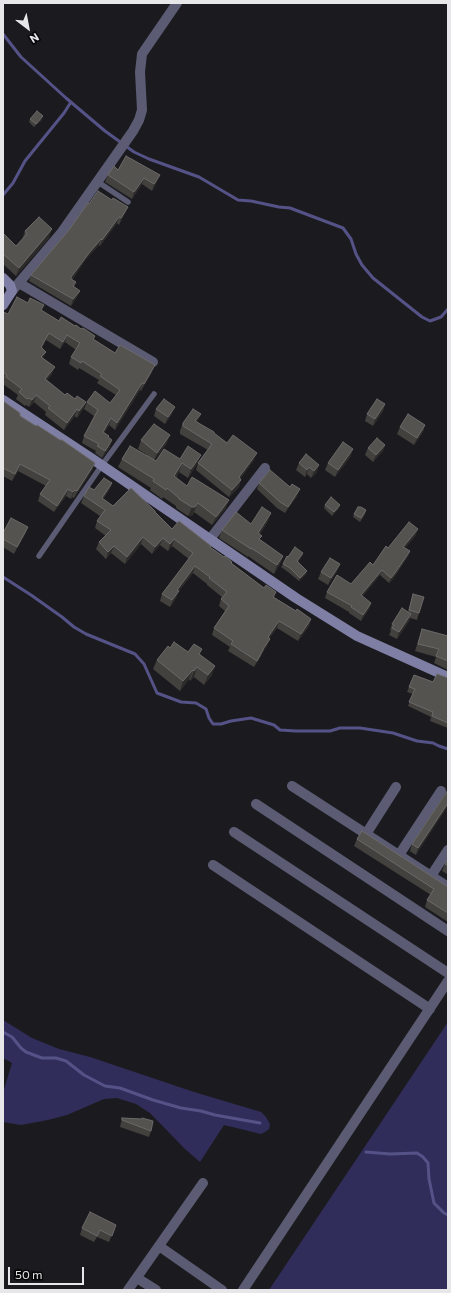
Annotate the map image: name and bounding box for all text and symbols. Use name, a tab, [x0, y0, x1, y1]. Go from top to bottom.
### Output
north arrow	[8, 8, 48, 48]
text: N	[28, 31, 42, 46]
scale bar	[10, 1259, 86, 1285]
text: 50 m	[15, 1267, 43, 1281]

